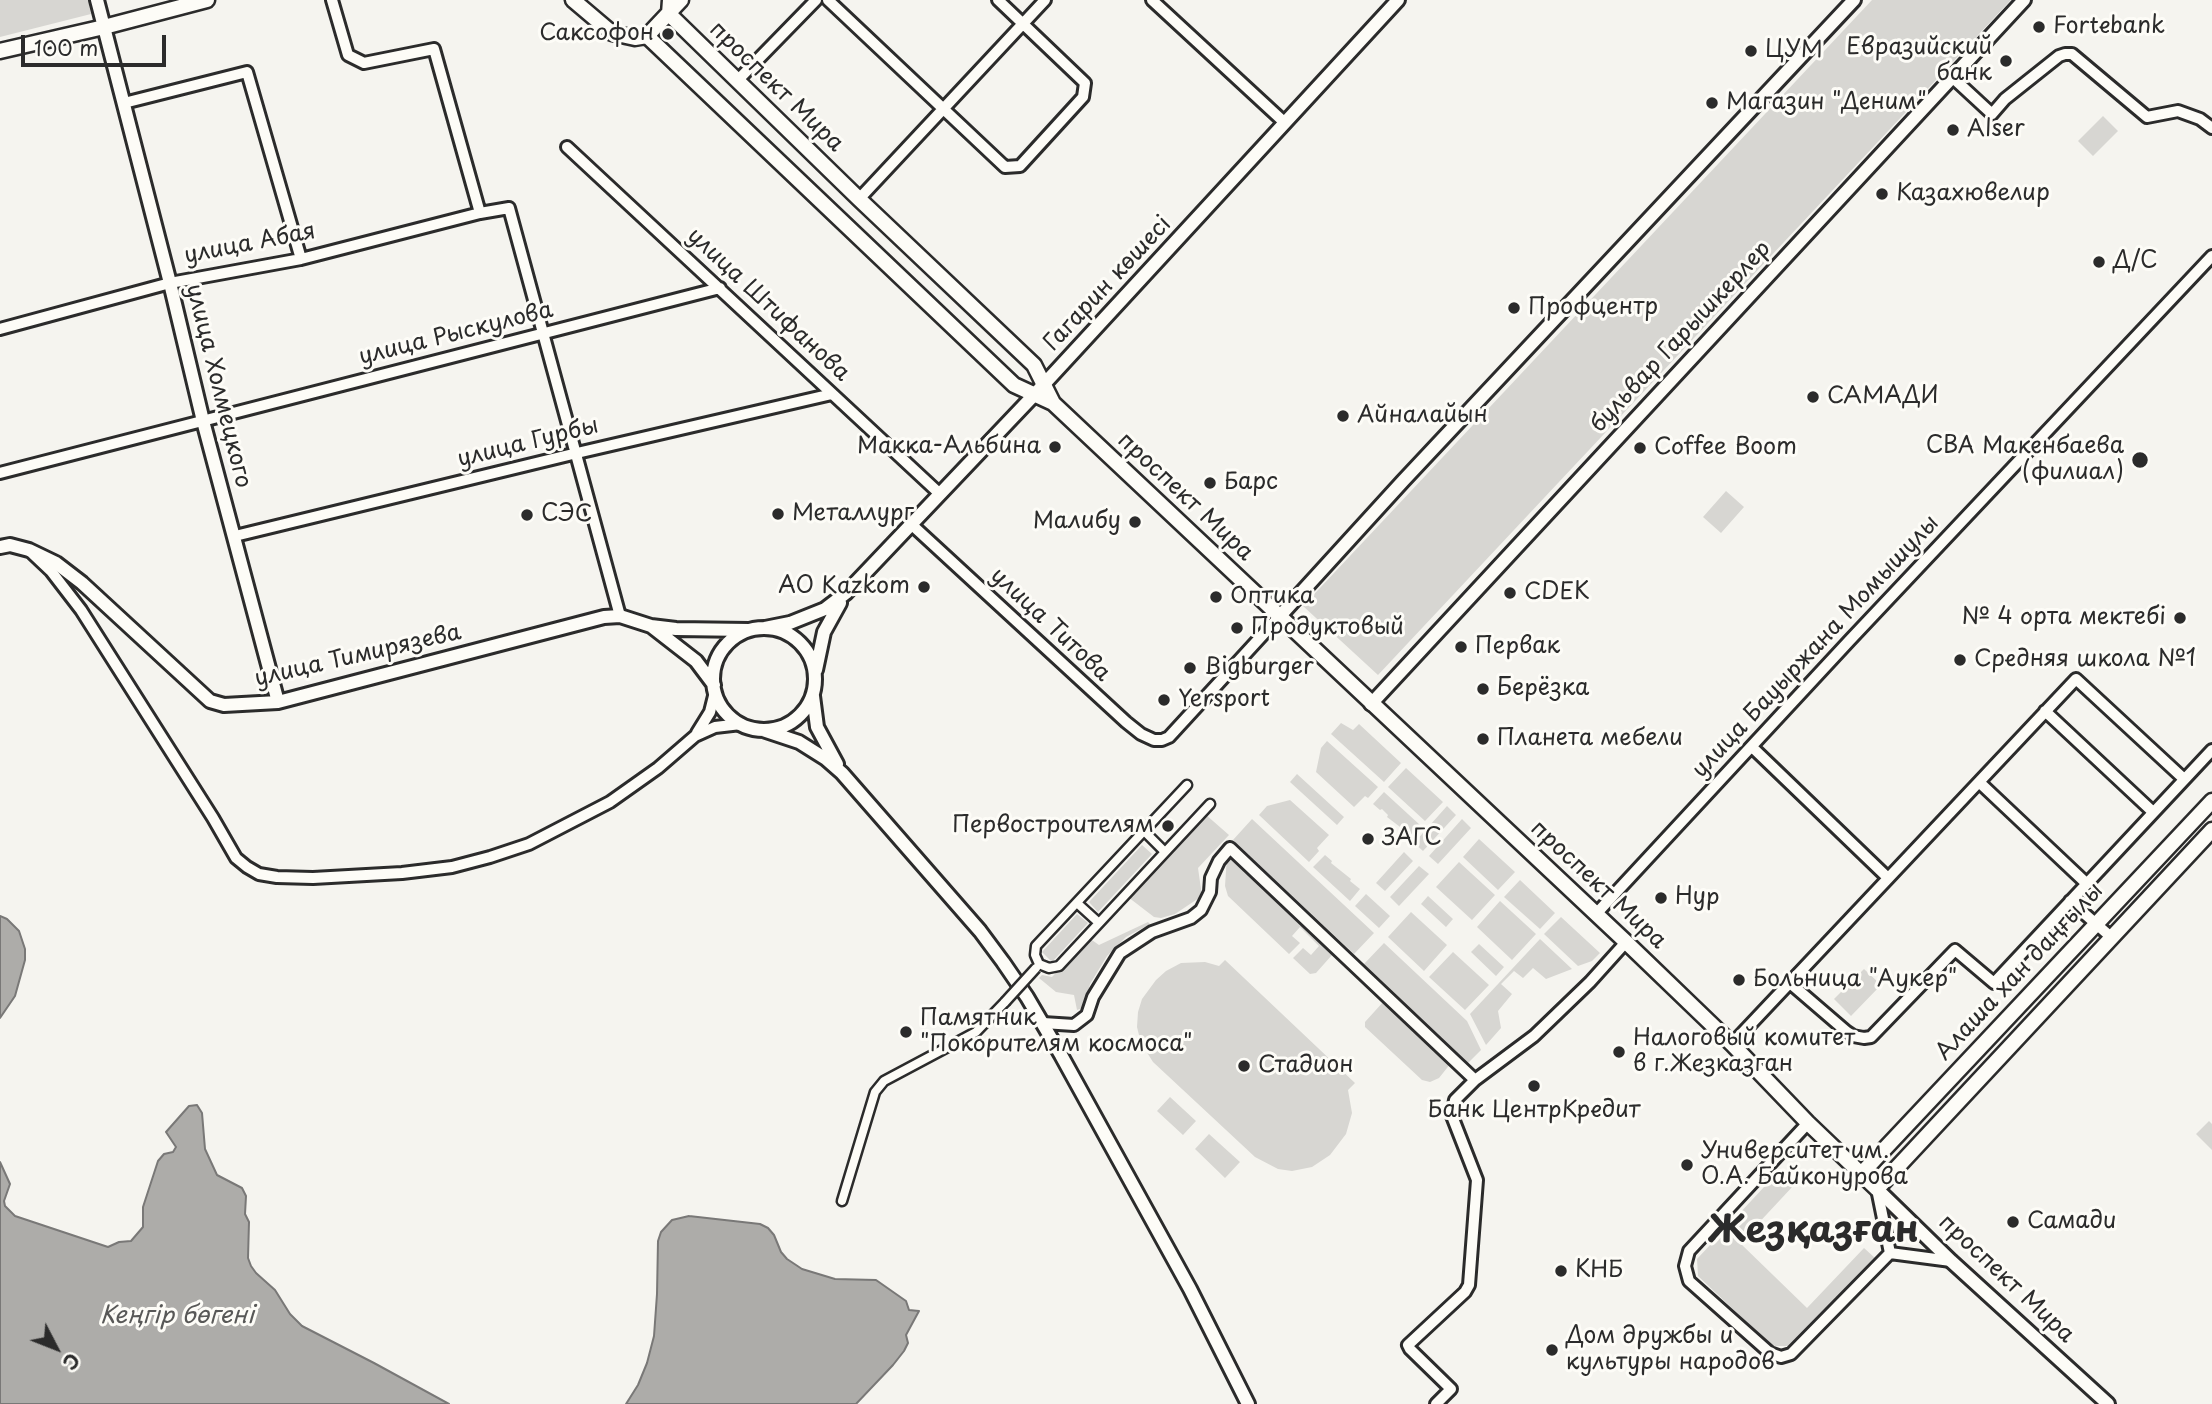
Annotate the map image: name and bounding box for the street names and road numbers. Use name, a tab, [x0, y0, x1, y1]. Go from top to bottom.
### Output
street label: проспект Мира	[703, 16, 849, 158]
street label: Гагарин көшесі	[1039, 211, 1177, 357]
street label: улица Абая	[182, 218, 318, 270]
street label: улица Штифанова	[681, 222, 855, 388]
street label: бульвар Гарышкерлер	[1585, 235, 1777, 439]
street label: улица Холмецкого	[179, 281, 257, 491]
street label: улица Рыскулова	[356, 297, 556, 371]
street label: улица Гурбы	[455, 412, 601, 474]
street label: проспект Мира	[1111, 427, 1259, 567]
street label: улица Бауыржана Момышулы	[1687, 510, 1945, 784]
street label: улица Титова	[984, 562, 1116, 688]
street label: улица Тимирязева	[252, 619, 464, 693]
street label: проспект Мира	[1524, 815, 1672, 955]
street label: Алаша хан даңғылы	[1931, 877, 2109, 1067]
street label: проспект Мира	[1932, 1209, 2080, 1349]

